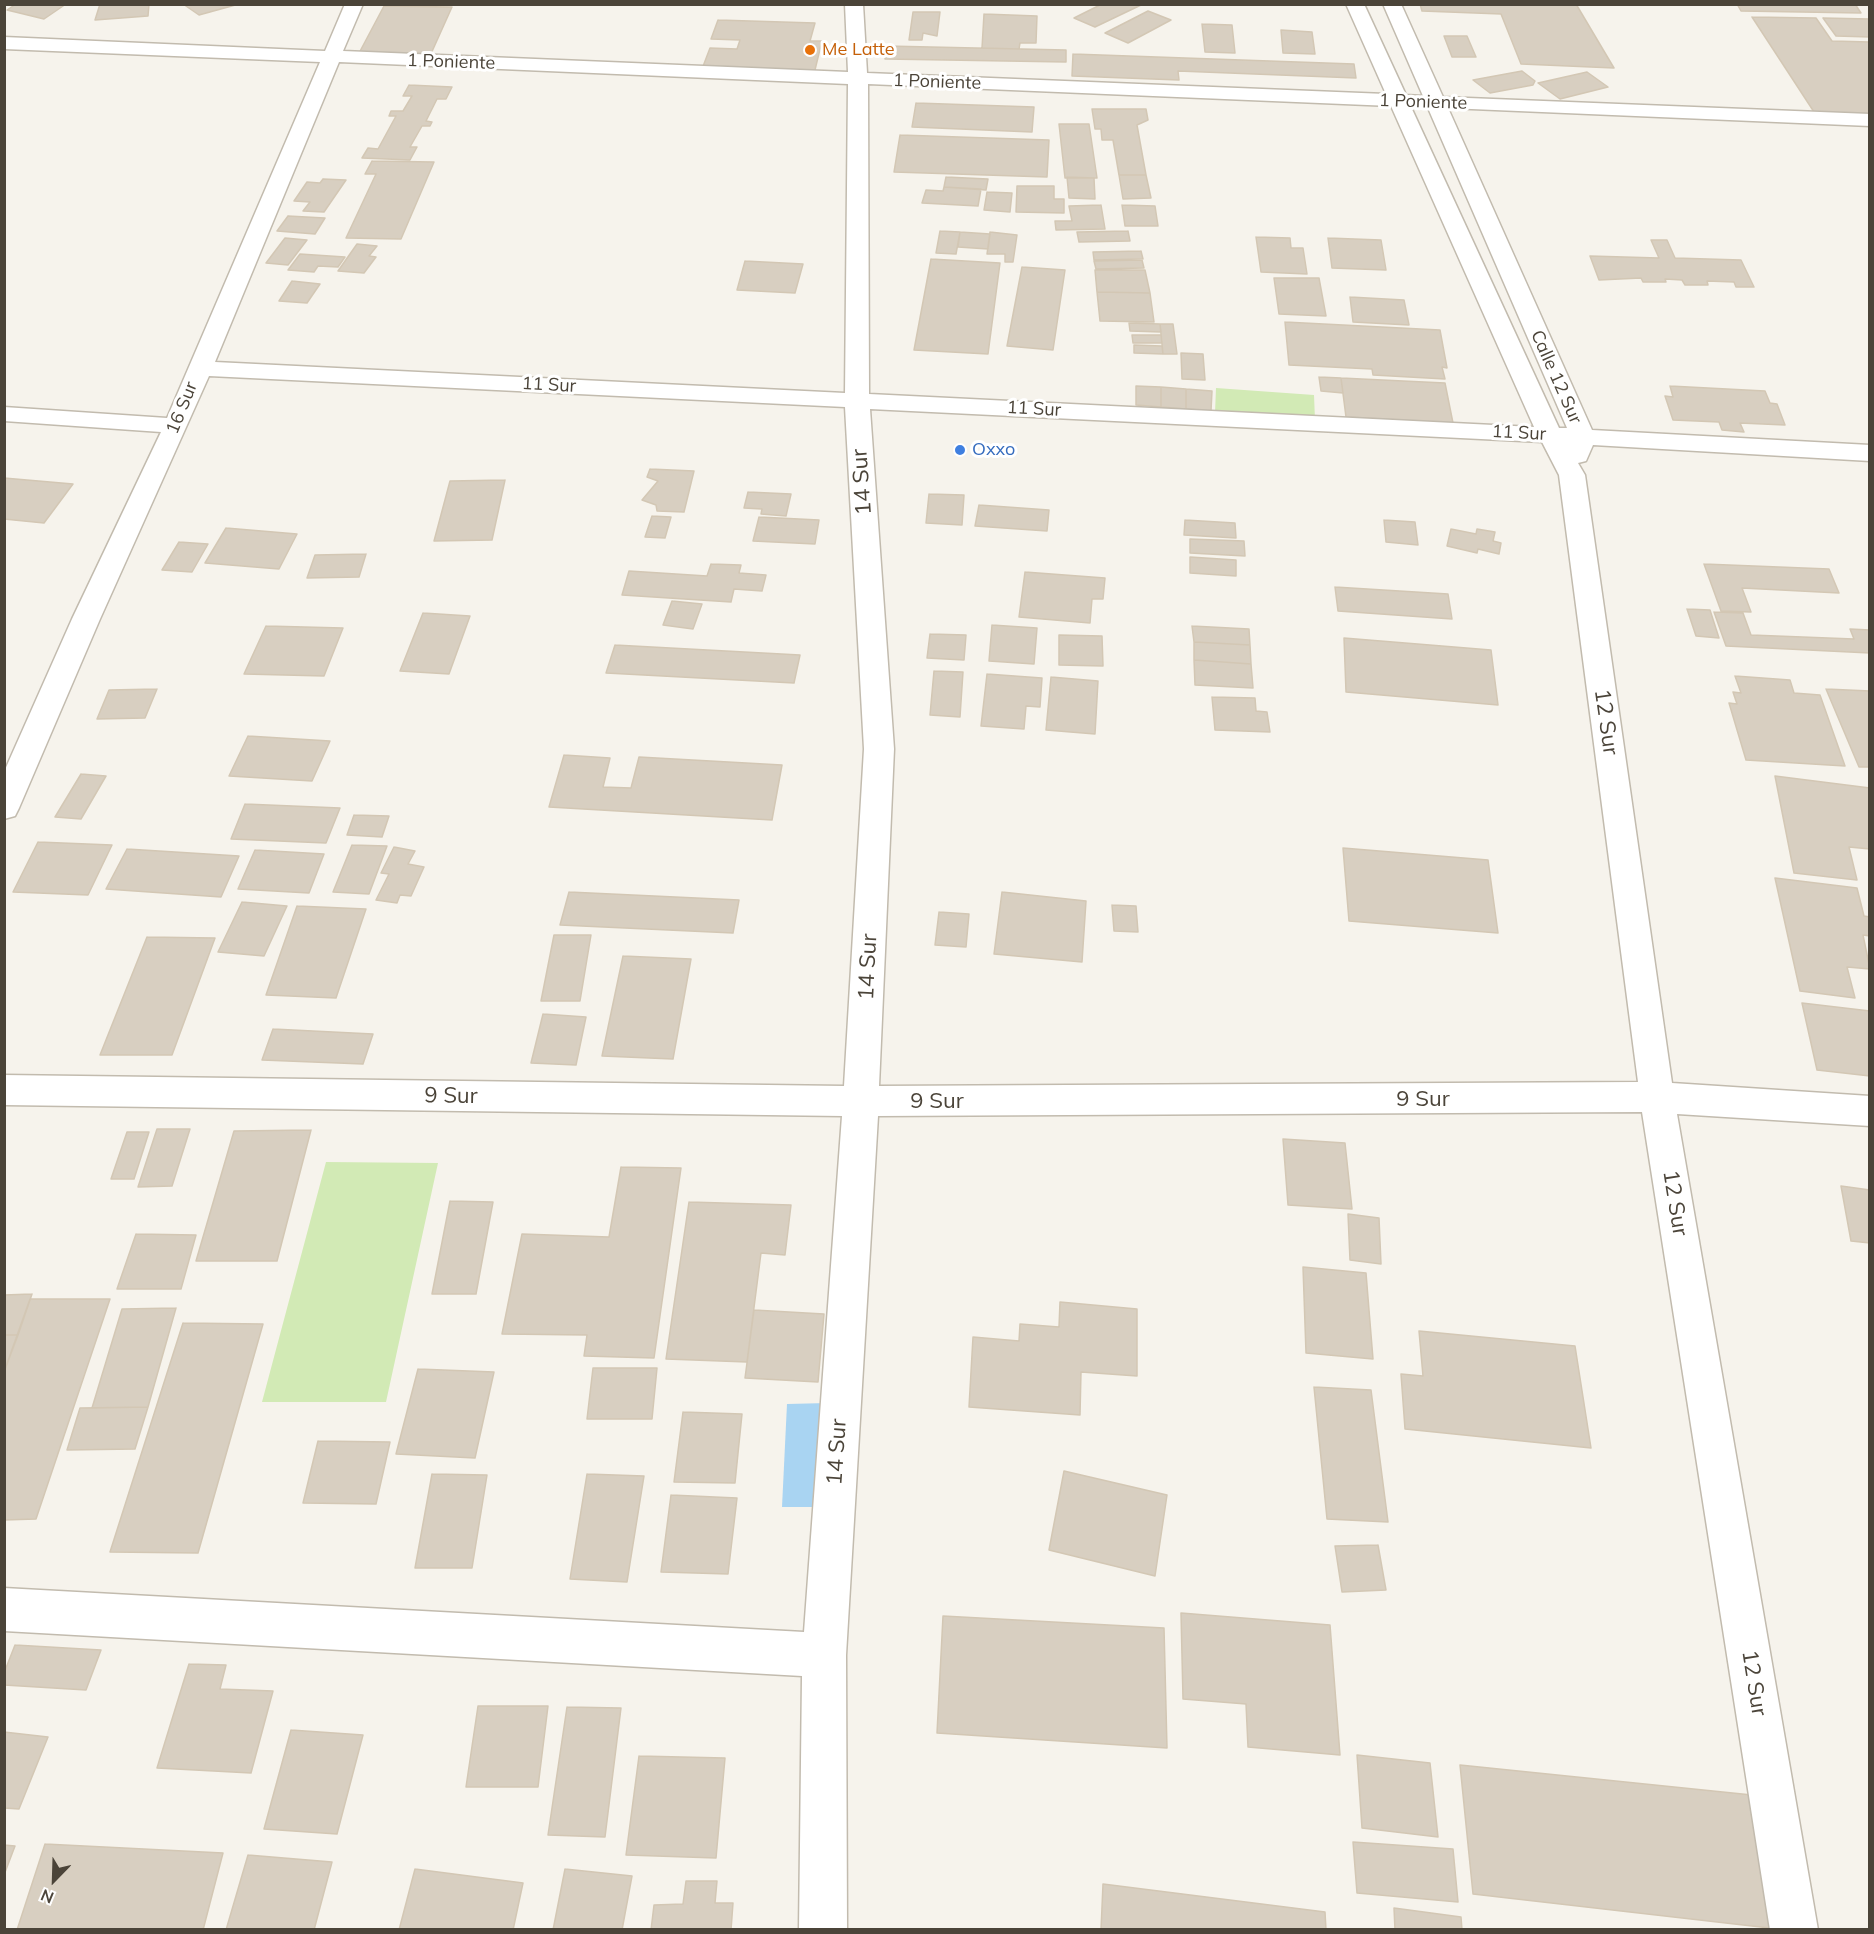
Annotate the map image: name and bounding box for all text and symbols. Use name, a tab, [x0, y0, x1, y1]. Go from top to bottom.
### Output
place label: Me Latte	[822, 39, 895, 61]
marker: Me Latte	[803, 43, 817, 57]
street label: 1 Poniente	[407, 50, 495, 74]
street label: 1 Poniente	[893, 70, 981, 94]
street label: 1 Poniente	[1379, 90, 1467, 114]
street label: Calle 12 Sur	[1526, 327, 1586, 427]
street label: 11 Sur	[521, 373, 577, 397]
street label: 16 Sur	[162, 379, 202, 437]
street label: 11 Sur	[1006, 397, 1062, 421]
street label: 11 Sur	[1491, 421, 1547, 445]
place label: Oxxo	[972, 439, 1015, 461]
marker: Oxxo	[953, 443, 967, 457]
street label: 14 Sur	[847, 448, 877, 516]
street label: 12 Sur	[1588, 687, 1624, 757]
street label: 14 Sur	[853, 933, 883, 1001]
street label: 9 Sur	[424, 1082, 478, 1110]
street label: 9 Sur	[1396, 1086, 1450, 1112]
street label: 9 Sur	[910, 1088, 964, 1114]
street label: 12 Sur	[1657, 1168, 1693, 1238]
street label: 14 Sur	[822, 1418, 852, 1486]
street label: 12 Sur	[1736, 1648, 1772, 1718]
north arrow	[24, 1850, 84, 1910]
text: N	[37, 1885, 56, 1908]

